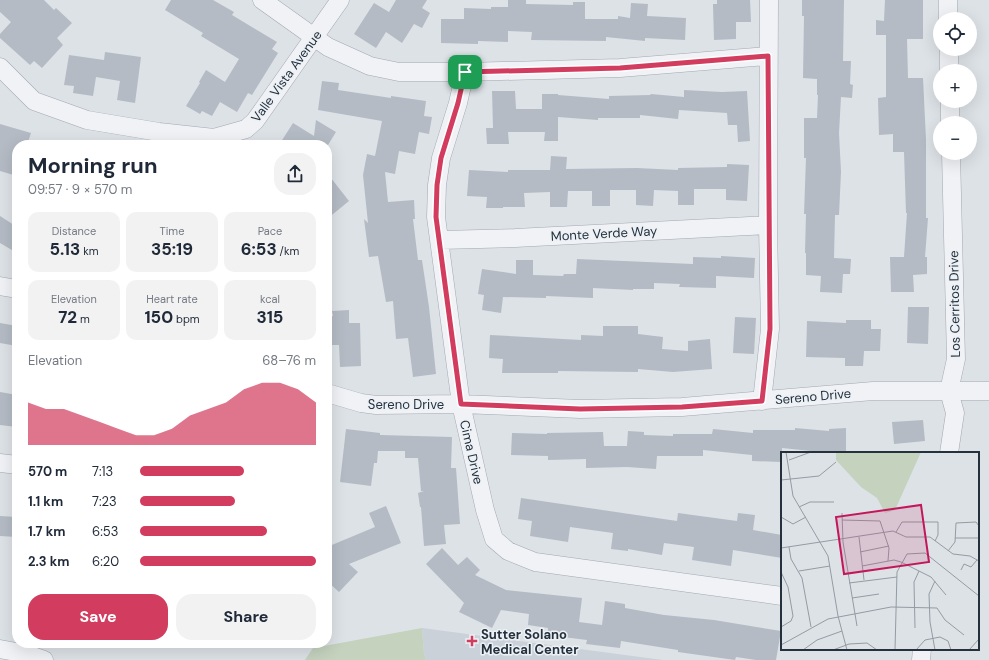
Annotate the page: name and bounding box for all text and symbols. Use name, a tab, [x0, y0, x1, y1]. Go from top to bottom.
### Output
map controls	[933, 12, 977, 160]
button: locate	[933, 12, 977, 56]
street label: Valle Vista Avenue	[247, 27, 325, 126]
pin	[448, 55, 482, 89]
icon: arrive	[454, 61, 476, 83]
button: +	[933, 64, 977, 108]
button: −	[933, 116, 977, 160]
text: Morning run	[28, 151, 158, 180]
button: share	[274, 153, 316, 195]
text: 09:57 · 9 × 570 m	[28, 181, 132, 198]
street label: Monte Verde Way	[550, 222, 658, 245]
text: Distance	[52, 224, 96, 238]
text: Time	[160, 224, 184, 238]
text: Pace	[258, 224, 282, 238]
text: 5.13	[49, 238, 80, 260]
text: 35:19	[151, 238, 193, 260]
text: 6:53	[241, 238, 277, 260]
text: km	[80, 244, 99, 258]
text: /km	[277, 244, 299, 258]
street label: Los Cerritos Drive	[945, 250, 964, 358]
text: Elevation	[51, 292, 97, 306]
text: Heart rate	[146, 292, 198, 306]
text: kcal	[260, 292, 280, 306]
text: 72	[58, 306, 77, 328]
text: 150	[144, 306, 173, 328]
text: 315	[257, 306, 283, 328]
text: m	[77, 312, 90, 326]
text: bpm	[173, 312, 200, 326]
text: Elevation	[28, 352, 82, 369]
text: 68–76 m	[262, 352, 316, 369]
street label: Sereno Drive	[774, 385, 852, 408]
street label: Sereno Drive	[368, 396, 444, 413]
street label: Cima Drive	[456, 418, 487, 486]
inset map	[781, 452, 979, 650]
text: 570 m	[28, 463, 67, 480]
text: 7:13	[92, 463, 113, 480]
text: 1.1 km	[28, 493, 63, 510]
text: 7:23	[92, 493, 117, 510]
text: 1.7 km	[28, 523, 65, 540]
text: 6:53	[92, 523, 118, 540]
text: 2.3 km	[28, 553, 69, 570]
text: 6:20	[92, 553, 119, 570]
button: Save	[28, 594, 168, 640]
button: Share	[176, 594, 316, 640]
place label: Sutter Solano Medical Center	[481, 626, 579, 658]
marker: Sutter Solano Medical Center	[466, 635, 478, 647]

